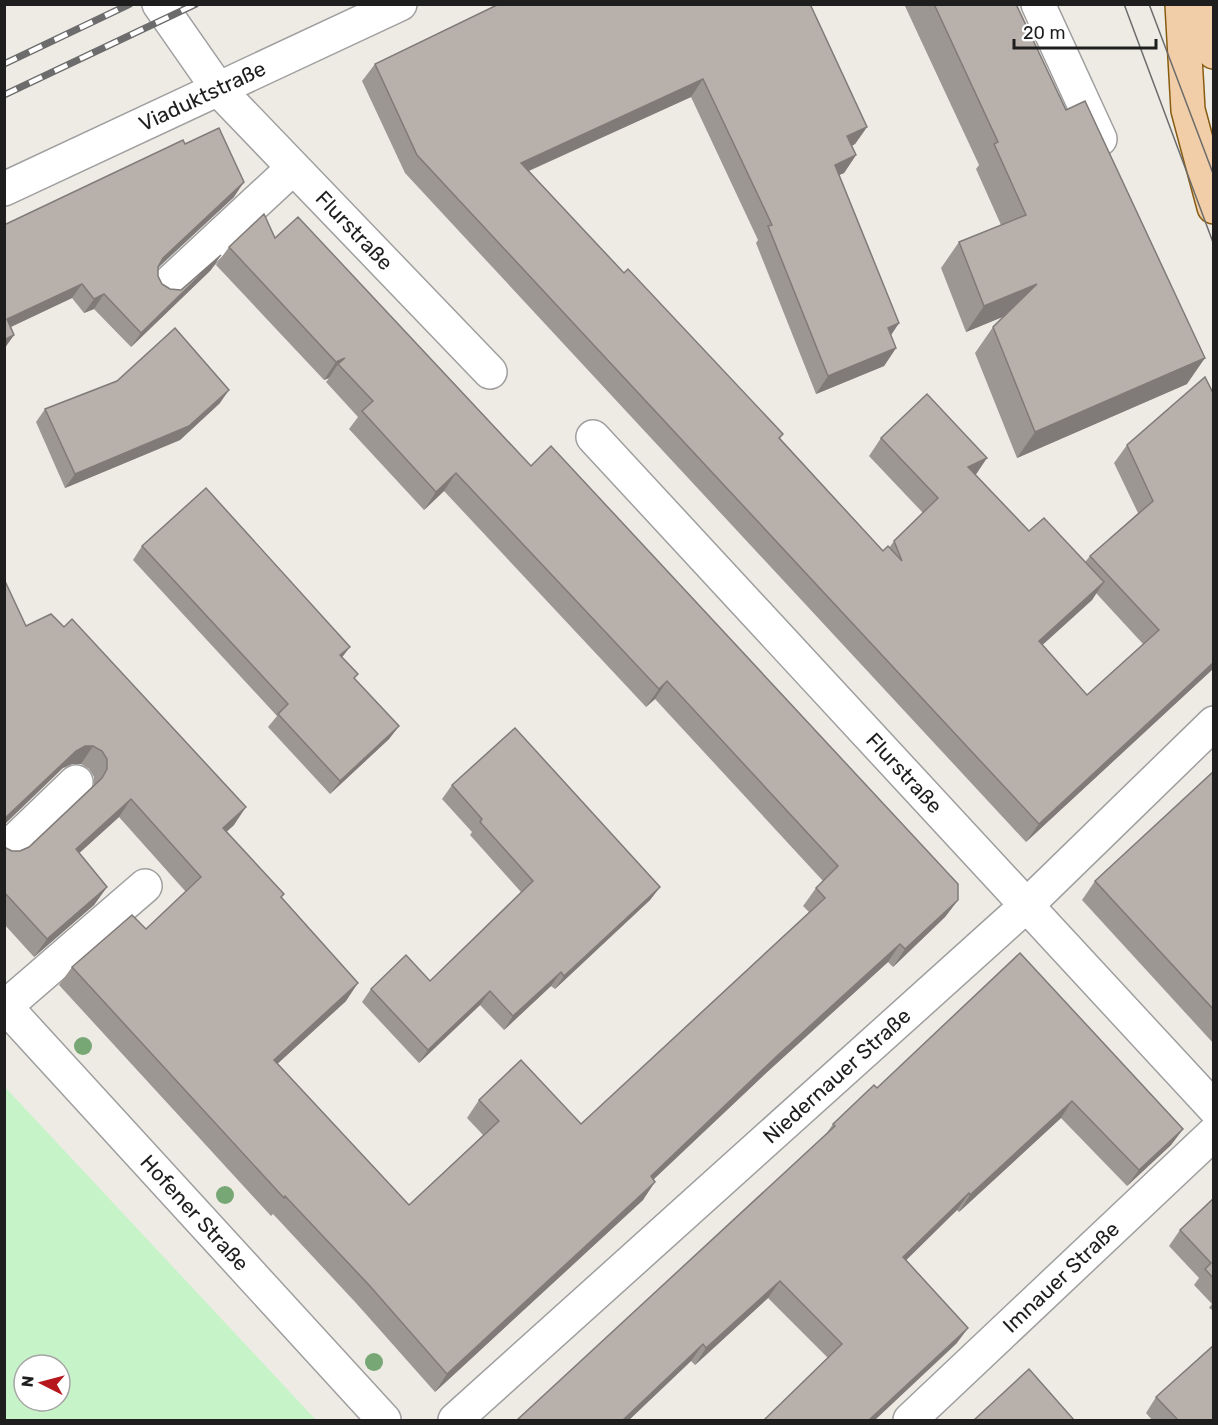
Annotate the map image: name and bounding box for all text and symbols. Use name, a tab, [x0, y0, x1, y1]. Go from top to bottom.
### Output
scale bar	[1014, 12, 1156, 50]
text: 20 m	[1023, 22, 1065, 44]
street label: Viaduktstraße	[135, 56, 270, 136]
street label: Flurstraße	[311, 185, 398, 275]
street label: Flurstraße	[861, 727, 948, 818]
street label: Niedernauer Straße	[758, 1003, 916, 1149]
street label: Hofener Straße	[135, 1149, 254, 1276]
street label: Imnauer Straße	[998, 1216, 1124, 1338]
north arrow	[12, 1353, 72, 1413]
text: N	[18, 1375, 38, 1388]

